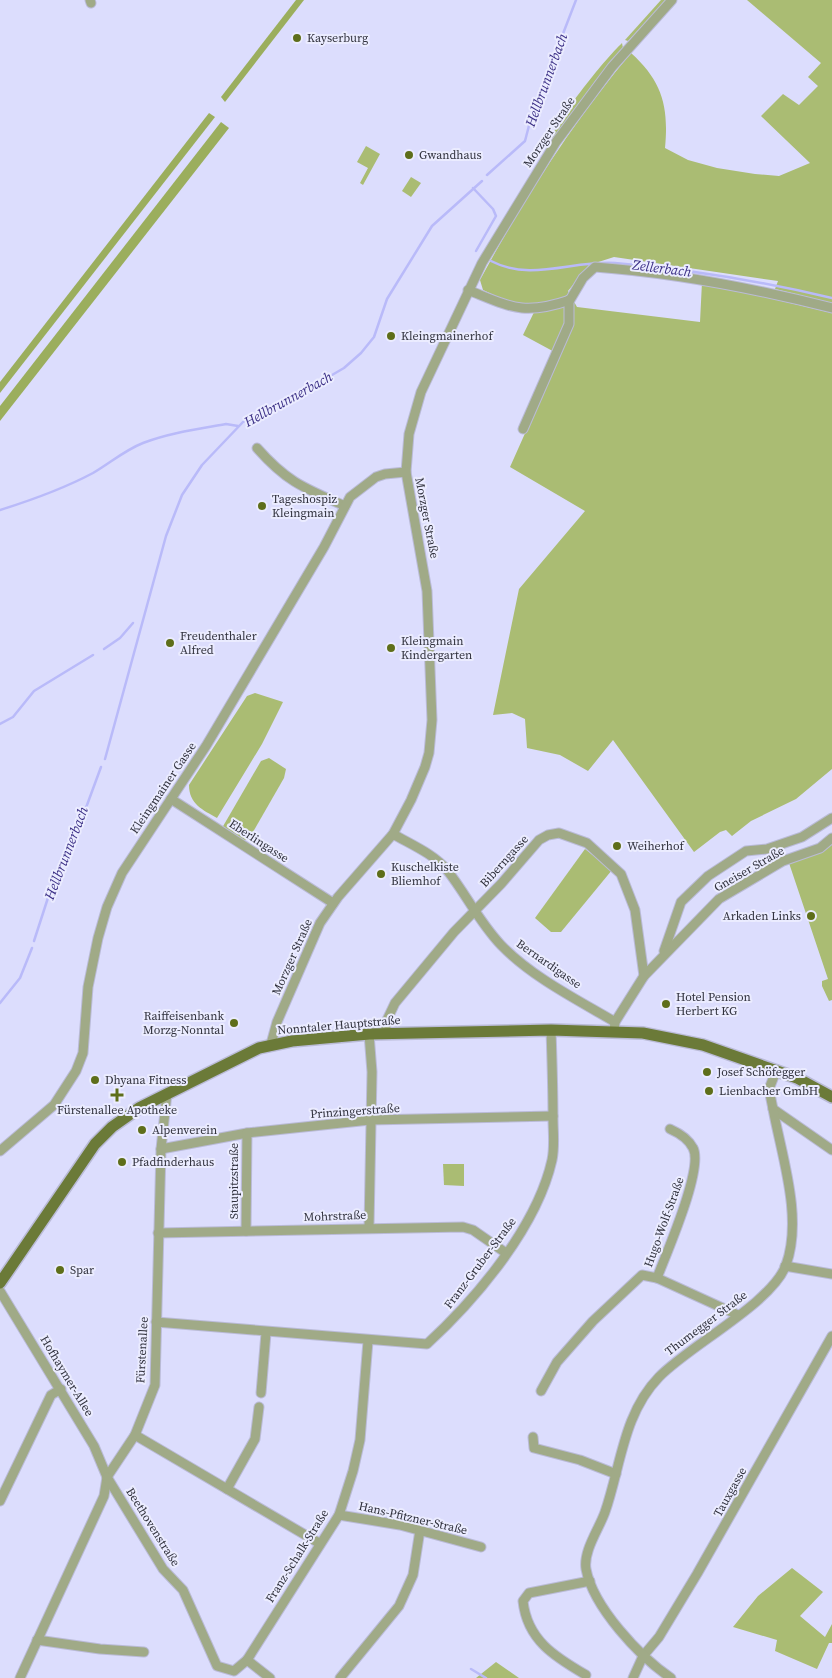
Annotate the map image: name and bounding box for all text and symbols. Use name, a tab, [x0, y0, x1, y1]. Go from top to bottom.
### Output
place label: Kayserburg	[307, 30, 368, 46]
water label: Hellbrunnerbach	[519, 30, 572, 131]
marker: Kayserburg	[291, 32, 303, 44]
street label: Morzger Straße	[519, 94, 579, 170]
place label: Gwandhaus	[419, 147, 482, 163]
marker: Gwandhaus	[403, 149, 415, 161]
water label: Zellerbach	[630, 254, 693, 282]
place label: Kleingmainerhof	[401, 328, 494, 344]
marker: Kleingmainerhof	[385, 330, 397, 342]
water label: Hellbrunnerbach	[239, 366, 336, 432]
street label: Morzger Straße	[411, 476, 443, 560]
place label: Tageshospiz Kleingmain	[272, 491, 338, 521]
marker: Tageshospiz Kleingmain	[256, 500, 268, 512]
place label: Freudenthaler Alfred	[180, 628, 257, 658]
place label: Kleingmain Kindergarten	[401, 633, 472, 663]
marker: Freudenthaler Alfred	[164, 637, 176, 649]
marker: Kleingmain Kindergarten	[385, 642, 397, 654]
street label: Kleingmainer Gasse	[126, 739, 200, 837]
water label: Hellbrunnerbach	[39, 803, 93, 903]
street label: Eberlingasse	[226, 816, 292, 866]
street label: Biberngasse	[476, 831, 532, 891]
place label: Weiherhof	[627, 838, 685, 854]
marker: Weiherhof	[611, 840, 623, 852]
street label: Gneiser Straße	[711, 842, 787, 896]
place label: Kuschelkiste Bliemhof	[391, 859, 459, 889]
marker: Kuschelkiste Bliemhof	[375, 868, 387, 880]
place label: Arkaden Links	[723, 908, 801, 924]
marker: Arkaden Links	[805, 910, 817, 922]
street label: Morzger Straße	[268, 916, 316, 998]
street label: Bernardigasse	[513, 936, 585, 992]
place label: Hotel Pension Herbert KG	[676, 989, 751, 1019]
marker: Hotel Pension Herbert KG	[660, 998, 672, 1010]
place label: Raiffeisenbank Morzg-Nonntal	[143, 1008, 224, 1038]
street label: Nonntaler Hauptstraße	[277, 1012, 401, 1038]
marker: Raiffeisenbank Morzg-Nonntal	[228, 1017, 240, 1029]
place label: Josef Schöfegger	[716, 1064, 805, 1080]
marker: Josef Schöfegger	[701, 1066, 713, 1078]
place label: Dhyana Fitness	[105, 1072, 187, 1088]
marker: Dhyana Fitness	[89, 1074, 101, 1086]
place label: Lienbacher GmbH	[719, 1083, 818, 1099]
marker: Lienbacher GmbH	[703, 1085, 715, 1097]
marker: Fürstenallee Apotheke	[111, 1089, 123, 1101]
street label: Prinzingerstraße	[310, 1100, 400, 1122]
place label: Fürstenallee Apotheke	[57, 1102, 177, 1118]
place label: Alpenverein	[152, 1122, 217, 1138]
marker: Alpenverein	[136, 1124, 148, 1136]
street label: Staupitzstraße	[226, 1143, 242, 1219]
place label: Pfadfinderhaus	[132, 1154, 214, 1170]
marker: Pfadfinderhaus	[116, 1156, 128, 1168]
street label: Hugo-Wolf-Straße	[640, 1175, 688, 1269]
street label: Mohrstraße	[303, 1207, 367, 1225]
street label: Franz-Gruber-Straße	[440, 1214, 520, 1312]
place label: Spar	[70, 1262, 94, 1278]
marker: Spar	[54, 1264, 66, 1276]
street label: Thumegger Straße	[662, 1287, 750, 1359]
street label: Fürstenallee	[132, 1316, 152, 1384]
street label: Hofhaymer-Allee	[37, 1333, 97, 1419]
street label: Tauxgasse	[710, 1464, 750, 1520]
street label: Beethovenstraße	[122, 1485, 184, 1569]
street label: Hans-Pfitzner-Straße	[357, 1498, 469, 1538]
street label: Franz-Schalk-Straße	[262, 1506, 332, 1606]

